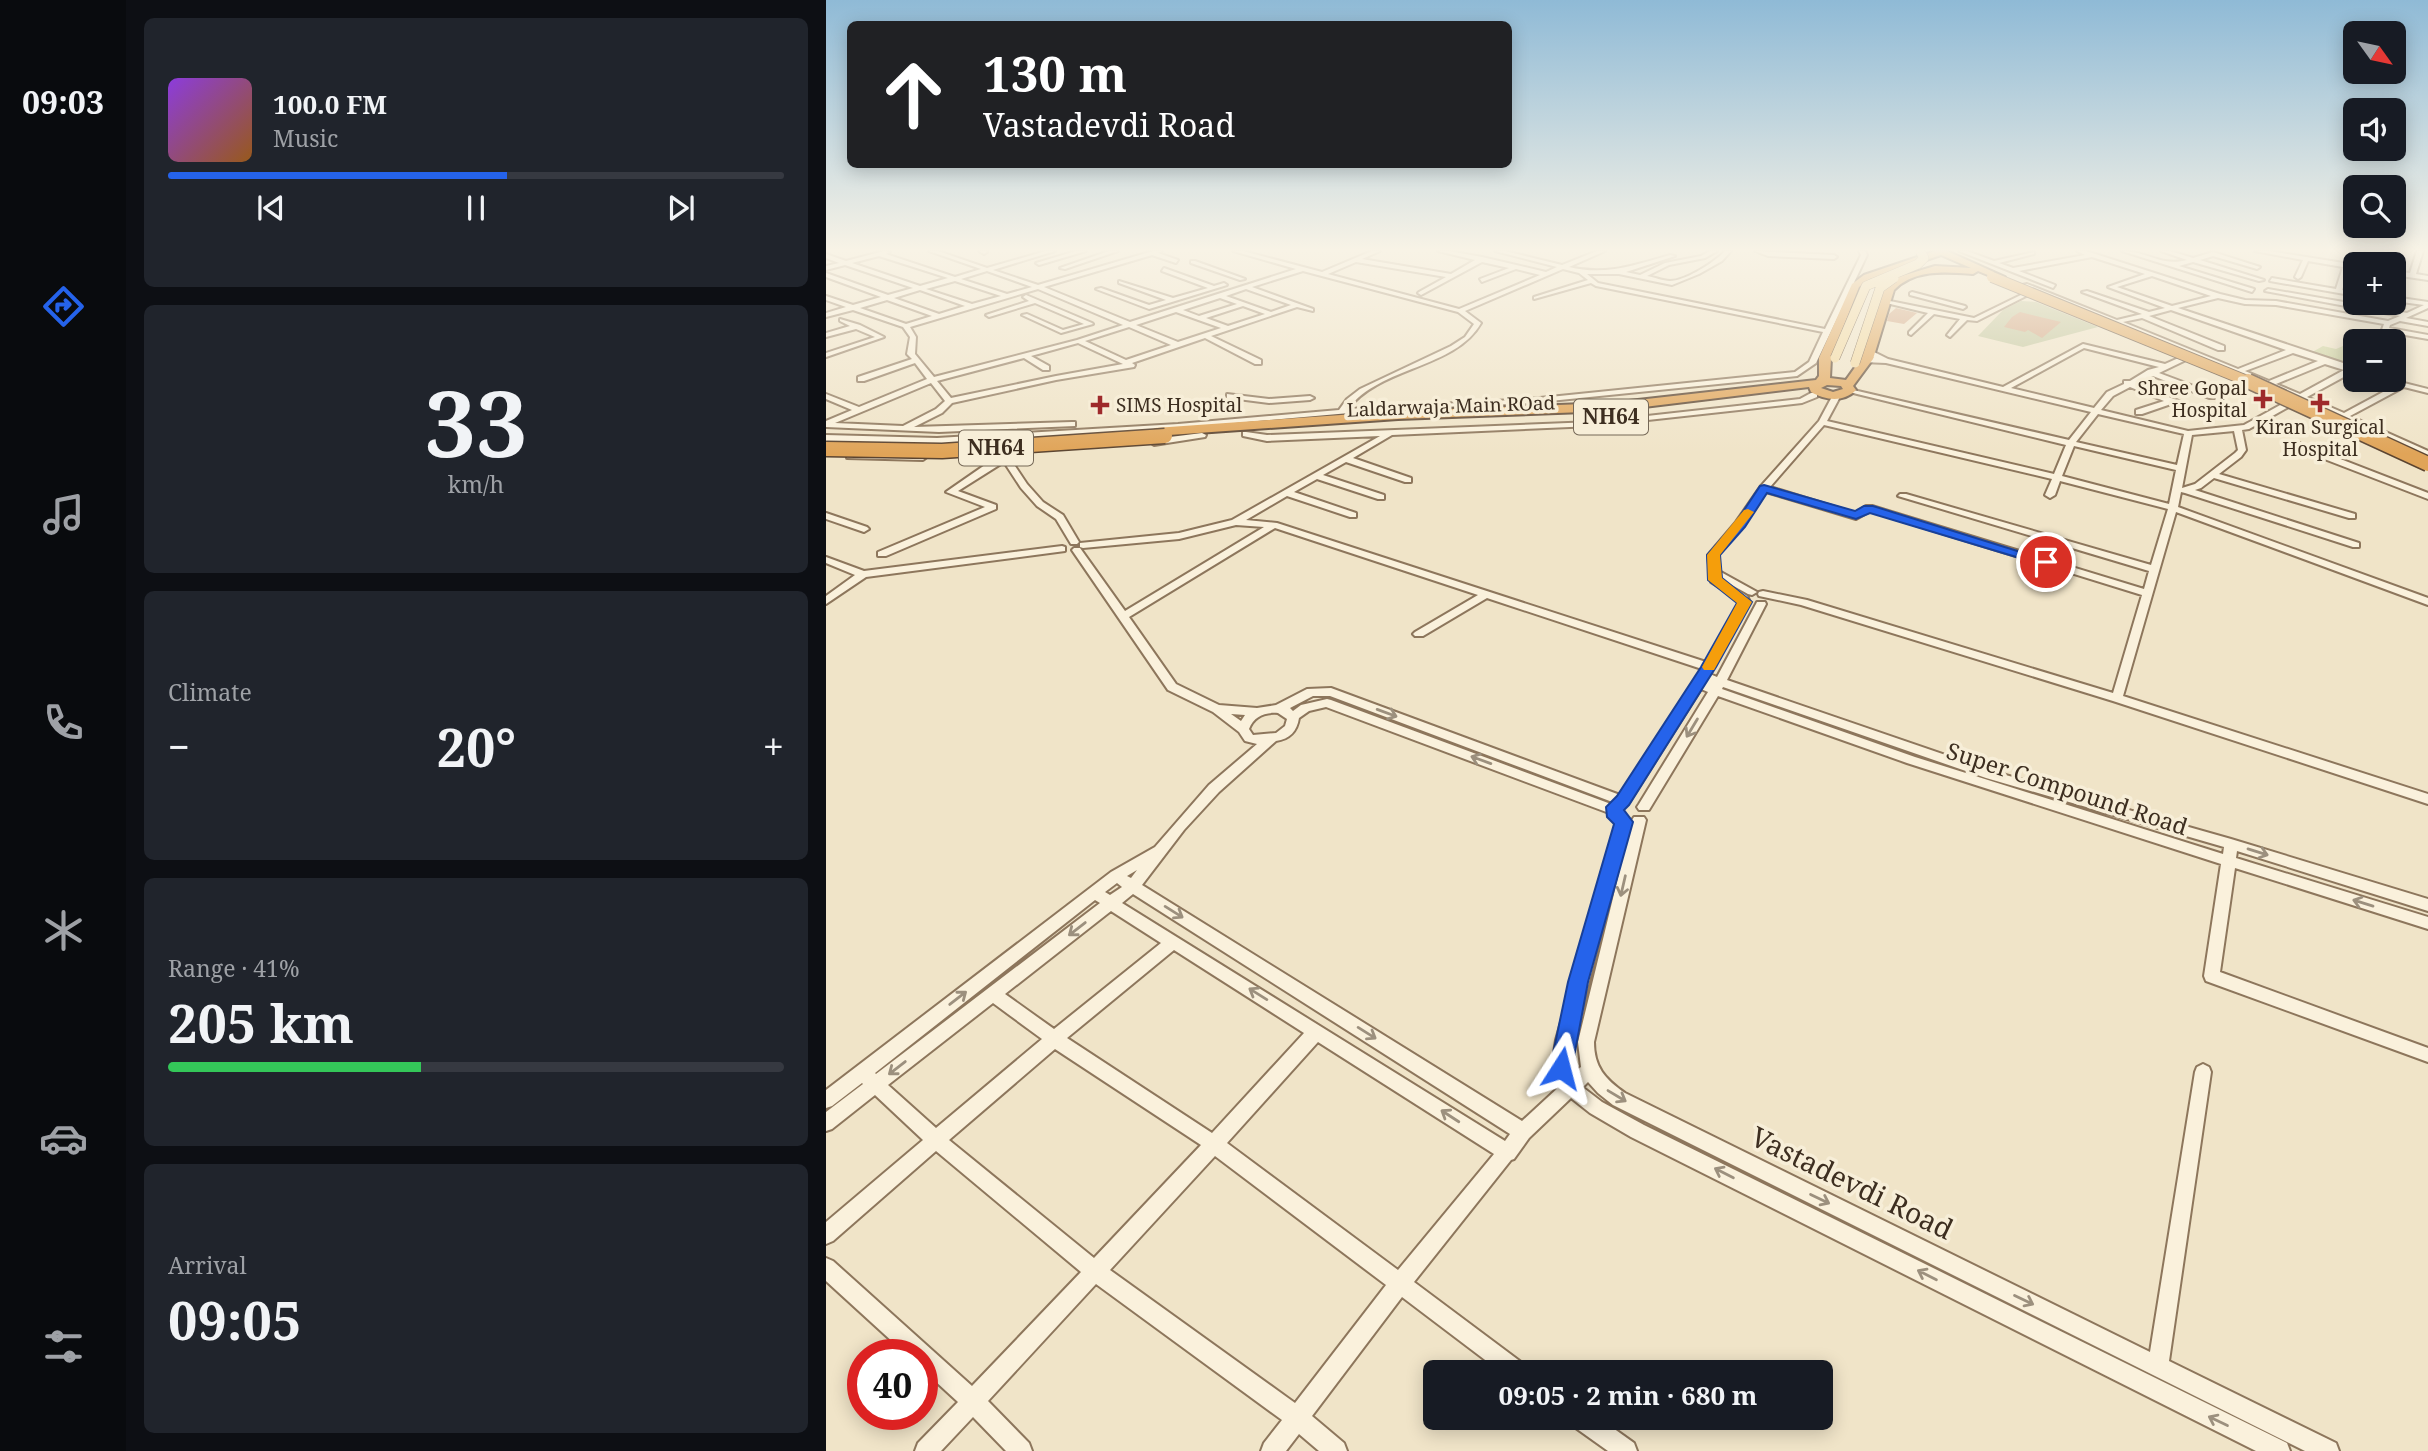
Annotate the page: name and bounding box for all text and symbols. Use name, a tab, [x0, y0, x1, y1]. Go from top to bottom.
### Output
north arrow	[2343, 21, 2406, 84]
map controls	[2343, 21, 2406, 392]
text: 130 m	[983, 40, 1127, 106]
icon: ahead	[868, 49, 959, 140]
text: 09:03	[22, 80, 104, 123]
text: 100.0 FM	[273, 86, 387, 122]
button: sound	[2343, 98, 2406, 161]
text: Vastadevdi Road	[983, 103, 1235, 146]
text: Music	[273, 122, 338, 154]
button: search	[2343, 175, 2406, 238]
icon: previous	[252, 189, 290, 227]
icon: pause	[457, 189, 495, 227]
icon: next	[662, 189, 700, 227]
button: +	[2343, 252, 2406, 315]
icon: directions	[39, 282, 88, 331]
button: −	[2343, 329, 2406, 392]
text: 33	[425, 360, 527, 484]
place label: Shree Gopal Hospital	[2138, 375, 2247, 423]
street label: Laldarwaja Main ROad	[1346, 389, 1556, 423]
marker: Shree Gopal Hospital	[2253, 389, 2273, 409]
place label: SIMS Hospital	[1116, 392, 1242, 418]
marker: Kiran Surgical Hospital	[2310, 393, 2330, 413]
marker: SIMS Hospital	[1090, 395, 1110, 415]
road number: NH64	[1574, 400, 1648, 434]
place label: Kiran Surgical Hospital	[2255, 414, 2385, 462]
road number: NH64	[959, 430, 1033, 466]
text: km/h	[448, 468, 504, 500]
icon: music	[39, 490, 88, 539]
pin	[2016, 532, 2076, 592]
icon: arrive	[2027, 543, 2065, 581]
text: Climate	[168, 676, 252, 708]
icon: phone	[39, 698, 88, 747]
one-way arrow	[1376, 707, 1398, 720]
text: 20°	[437, 711, 516, 782]
one-way arrow	[1685, 717, 1699, 737]
text: −	[168, 720, 190, 772]
text: +	[763, 720, 784, 772]
street label: Super Compound Road	[1943, 734, 2192, 842]
one-way arrow	[1471, 752, 1493, 765]
one-way arrow	[2247, 847, 2269, 859]
one-way arrow	[1616, 875, 1629, 897]
one-way arrow	[2352, 896, 2374, 909]
one-way arrow	[1164, 905, 1184, 919]
icon: climate	[39, 906, 88, 955]
one-way arrow	[1068, 921, 1087, 936]
text: Range · 41%	[168, 952, 300, 984]
text: 205 km	[168, 987, 354, 1058]
one-way arrow	[1249, 987, 1268, 1002]
one-way arrow	[948, 991, 966, 1006]
one-way arrow	[1356, 1027, 1376, 1041]
position arrow	[1524, 1031, 1598, 1105]
one-way arrow	[889, 1061, 907, 1076]
one-way arrow	[1606, 1090, 1626, 1104]
one-way arrow	[1441, 1109, 1461, 1123]
icon: car	[39, 1114, 88, 1163]
street label: Vastadevdi Road	[1745, 1117, 1960, 1248]
one-way arrow	[1714, 1166, 1734, 1180]
one-way arrow	[1809, 1192, 1830, 1206]
text: Arrival	[168, 1249, 247, 1281]
one-way arrow	[1917, 1268, 1938, 1282]
text: 09:05	[168, 1284, 301, 1355]
one-way arrow	[2013, 1294, 2034, 1307]
icon: filters	[39, 1322, 88, 1371]
speed limit sign: 40	[847, 1339, 938, 1430]
text: 09:05 · 2 min · 680 m	[1498, 1377, 1758, 1413]
one-way arrow	[2208, 1413, 2229, 1427]

